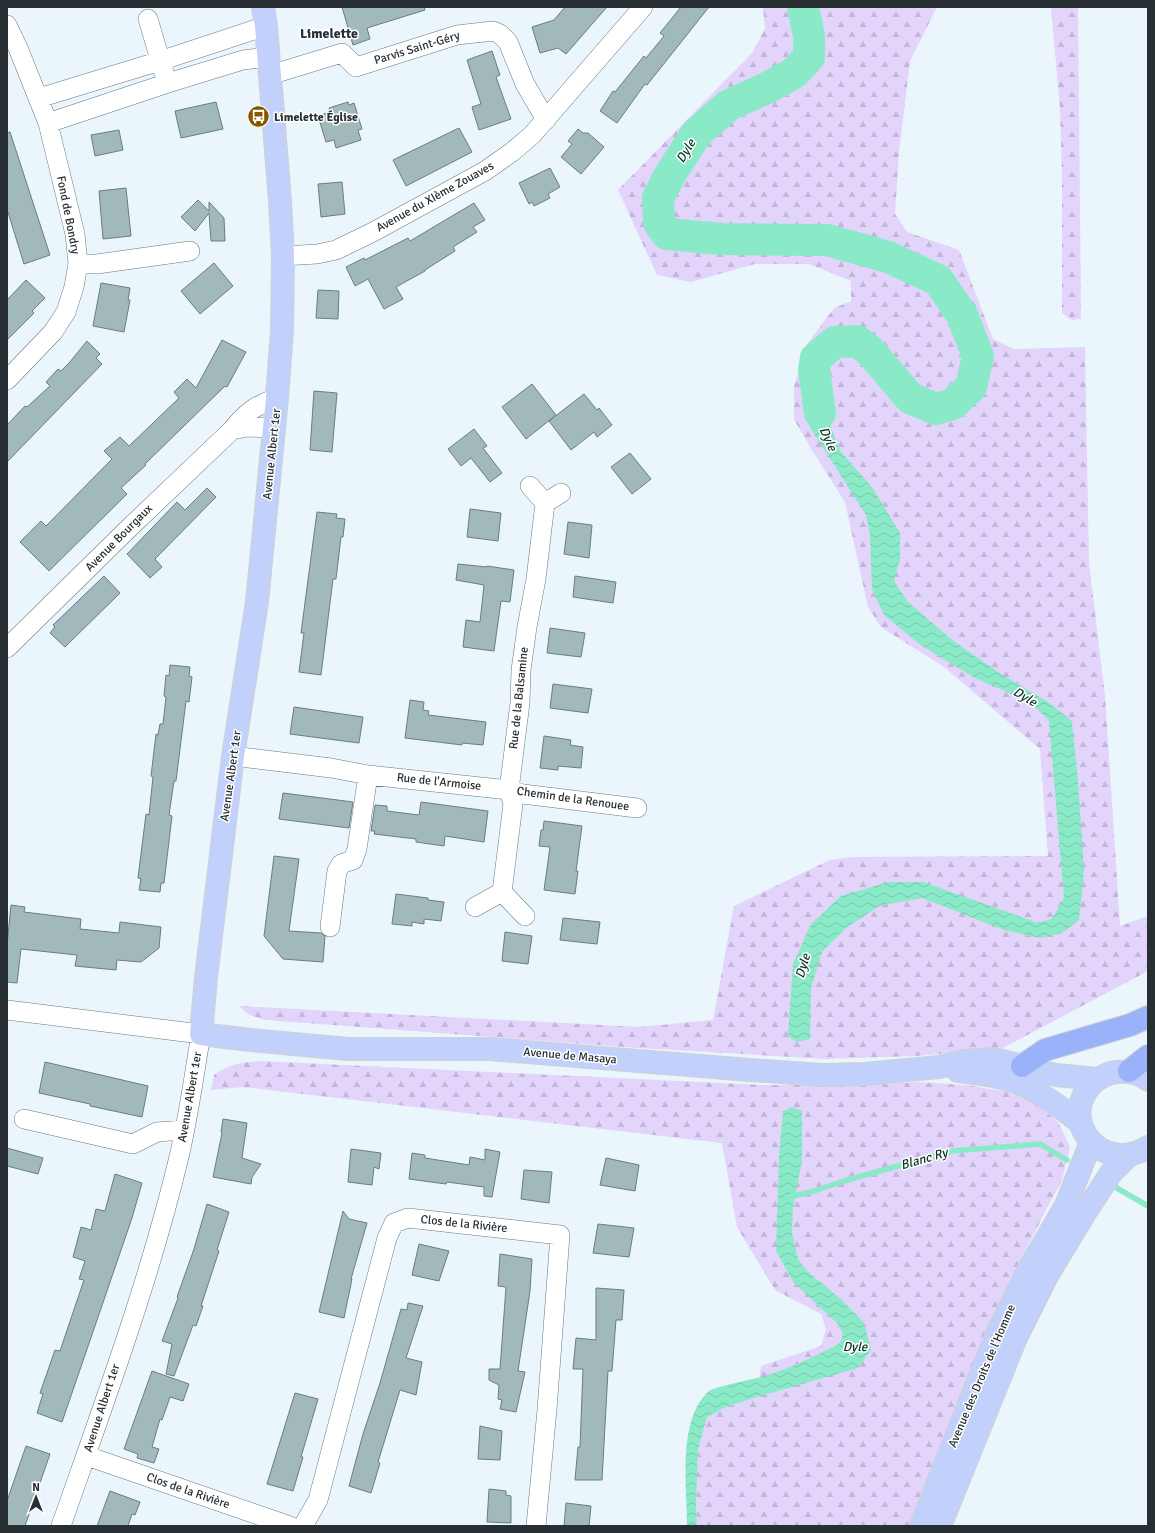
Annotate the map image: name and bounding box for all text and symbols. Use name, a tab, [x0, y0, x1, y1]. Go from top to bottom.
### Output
district label: Limelette	[300, 25, 358, 42]
street label: Parvis Saint-Géry	[372, 28, 462, 68]
bus stop icon: Limelette Église	[246, 104, 272, 130]
place label: Limelette Église	[274, 110, 358, 125]
water label: Dyle	[673, 135, 700, 166]
street label: Avenue du XIème Zouaves	[374, 158, 496, 236]
street label: Fond de Bondry	[53, 175, 83, 256]
street label: Avenue Albert 1er	[260, 407, 284, 500]
water label: Dyle	[816, 424, 841, 455]
street label: Avenue Bourgaux	[82, 501, 156, 575]
street label: Rue de la Balsamine	[506, 646, 532, 750]
water label: Dyle	[1010, 684, 1041, 711]
street label: Avenue Albert 1er	[217, 729, 245, 822]
street label: Rue de l'Armoise	[396, 770, 482, 794]
street label: Chemin de la Renouee	[516, 784, 630, 814]
water label: Dyle	[792, 950, 815, 980]
street label: Avenue de Masaya	[523, 1044, 617, 1068]
street label: Avenue Albert 1er	[175, 1050, 205, 1143]
water label: Blanc Ry	[899, 1144, 951, 1173]
street label: Clos de la Rivière	[420, 1212, 508, 1236]
street label: Avenue des Droits de l'Homme	[945, 1302, 1019, 1450]
water label: Dyle	[843, 1339, 869, 1355]
street label: Avenue Albert 1er	[81, 1362, 123, 1454]
street label: Clos de la Rivière	[144, 1470, 232, 1512]
north arrow	[16, 1477, 56, 1517]
text: N	[32, 1481, 40, 1494]

